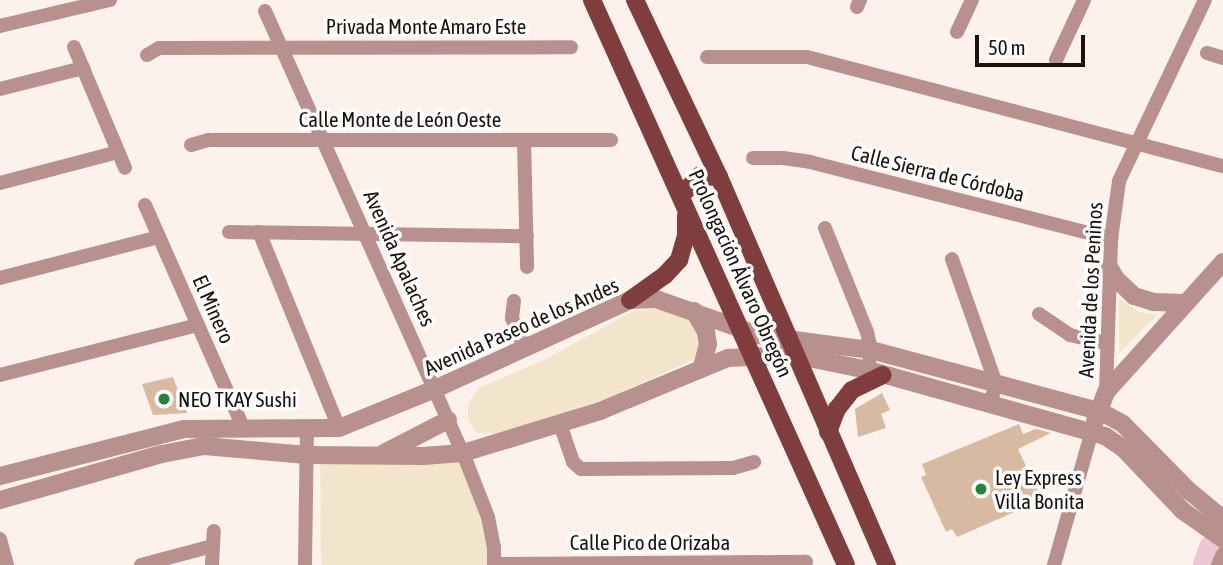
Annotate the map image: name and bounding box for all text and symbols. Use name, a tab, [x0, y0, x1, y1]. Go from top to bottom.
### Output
street label: Privada Monte Amaro Este	[326, 13, 526, 39]
scale bar	[978, 21, 1088, 65]
text: 50 m	[988, 35, 1026, 59]
street label: Calle Monte de León Oeste	[299, 106, 501, 132]
street label: Calle Sierra de Córdoba	[849, 139, 1027, 207]
street label: Prolongación Álvaro Obregón	[684, 165, 798, 381]
street label: Avenida Apalaches	[359, 186, 441, 330]
street label: Avenida de los Peninos	[1073, 202, 1107, 378]
street label: El Minero	[188, 271, 240, 347]
street label: Avenida Paseo de los Andes	[420, 272, 622, 380]
place label: NEO TKAY Sushi	[178, 386, 297, 412]
marker: NEO TKAY Sushi	[156, 391, 172, 407]
place label: Ley Express Villa Bonita	[995, 464, 1085, 514]
marker: Ley Express Villa Bonita	[973, 481, 989, 497]
street label: Calle Pico de Orizaba	[570, 529, 730, 555]

